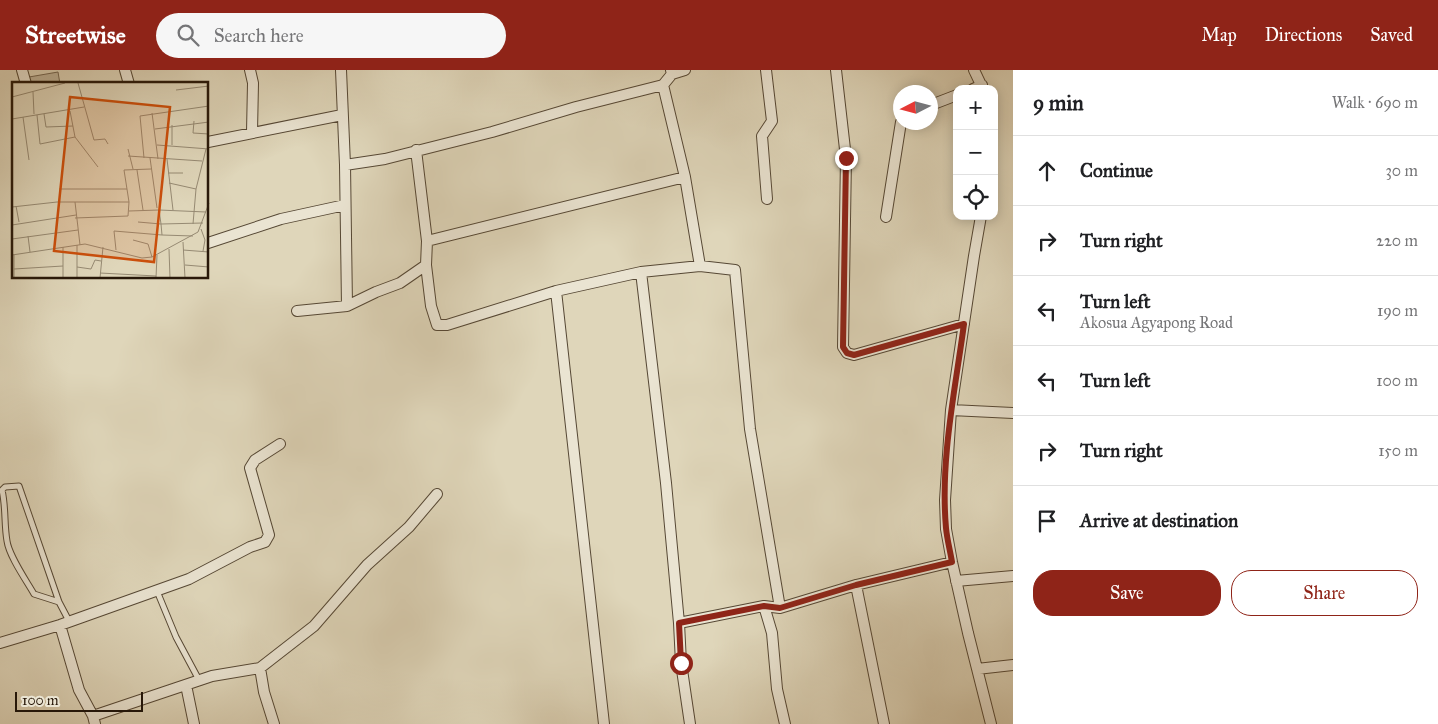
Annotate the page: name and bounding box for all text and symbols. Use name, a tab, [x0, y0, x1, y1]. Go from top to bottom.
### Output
search box	[156, 13, 506, 58]
text: Streetwise	[25, 20, 126, 50]
icon: search	[174, 21, 202, 49]
text: Search here	[214, 24, 304, 47]
text: Map	[1201, 24, 1237, 46]
text: Directions	[1265, 24, 1342, 46]
text: Saved	[1370, 24, 1413, 46]
inset map	[12, 82, 209, 279]
north arrow	[893, 85, 938, 130]
map controls	[953, 85, 998, 220]
button: +	[953, 85, 998, 130]
text: 9 min	[1033, 90, 1084, 116]
text: Walk · 690 m	[1332, 93, 1418, 112]
button: −	[953, 130, 998, 175]
route end	[835, 147, 858, 170]
icon: ahead	[1033, 157, 1061, 185]
text: Continue	[1080, 159, 1153, 182]
text: 30 m	[1385, 161, 1418, 180]
button: locate	[953, 175, 998, 220]
icon: right	[1033, 227, 1061, 255]
text: Turn right	[1080, 229, 1163, 252]
text: 220 m	[1376, 231, 1418, 250]
text: Turn left	[1080, 290, 1150, 313]
icon: left	[1033, 297, 1061, 325]
text: 190 m	[1377, 301, 1418, 320]
text: Akosua Agyapong Road	[1080, 313, 1233, 332]
icon: left	[1033, 367, 1061, 395]
text: Turn left	[1080, 369, 1150, 392]
text: 100 m	[1376, 371, 1418, 390]
icon: right	[1033, 437, 1061, 465]
text: Turn right	[1080, 439, 1163, 462]
text: 150 m	[1378, 441, 1418, 460]
icon: arrive	[1033, 507, 1061, 535]
text: Arrive at destination	[1080, 509, 1238, 532]
button: Save	[1033, 570, 1221, 616]
button: Share	[1231, 570, 1418, 616]
route start	[670, 652, 693, 675]
scale bar	[15, 689, 142, 712]
text: 100 m	[22, 692, 59, 709]

